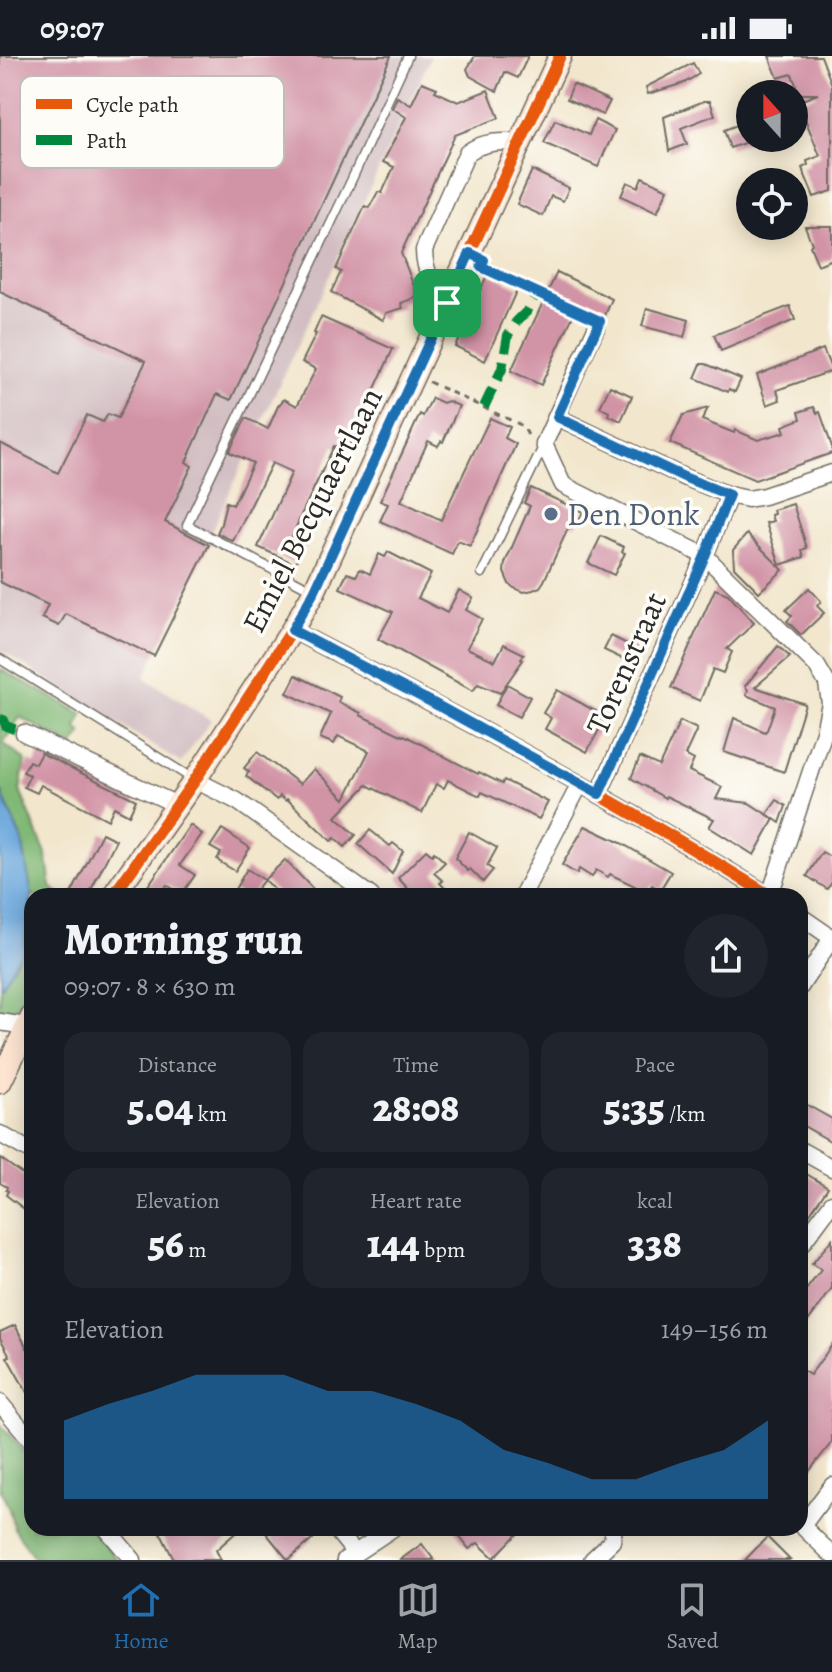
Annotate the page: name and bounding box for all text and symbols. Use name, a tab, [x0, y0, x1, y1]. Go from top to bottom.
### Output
text: 09:07	[40, 8, 104, 48]
legend	[20, 76, 284, 168]
north arrow	[736, 80, 808, 152]
map controls	[736, 80, 808, 240]
text: Cycle path	[86, 90, 179, 120]
text: Path	[86, 126, 127, 156]
button: locate	[736, 168, 808, 240]
pin	[413, 269, 481, 337]
icon: arrive	[425, 281, 469, 325]
street label: Emiel Becquaertlaan	[231, 380, 393, 640]
place label: Den Donk	[567, 492, 700, 536]
marker: Den Donk	[542, 505, 560, 523]
street label: Torenstraat	[575, 585, 677, 741]
text: Morning run	[64, 909, 303, 969]
button: share	[684, 914, 768, 998]
text: 09:07 · 8 × 630 m	[64, 969, 236, 1004]
text: Distance	[138, 1050, 217, 1080]
text: Time	[393, 1050, 439, 1080]
text: Pace	[634, 1050, 675, 1080]
text: 5.04	[128, 1080, 194, 1135]
text: 28:08	[373, 1080, 459, 1135]
text: 5:35	[604, 1080, 665, 1135]
text: km	[194, 1099, 227, 1129]
text: /km	[665, 1099, 706, 1129]
text: Elevation	[135, 1186, 220, 1216]
text: Heart rate	[370, 1186, 462, 1216]
text: kcal	[637, 1186, 672, 1216]
text: 56	[148, 1216, 184, 1271]
text: 144	[367, 1216, 420, 1271]
text: 338	[628, 1216, 682, 1271]
text: m	[184, 1235, 207, 1265]
text: bpm	[420, 1235, 465, 1265]
text: Elevation	[64, 1312, 164, 1347]
text: 149–156 m	[661, 1312, 768, 1347]
tab: Home	[113, 1578, 169, 1656]
tab: Map	[396, 1578, 440, 1656]
tab: Saved	[666, 1578, 719, 1656]

